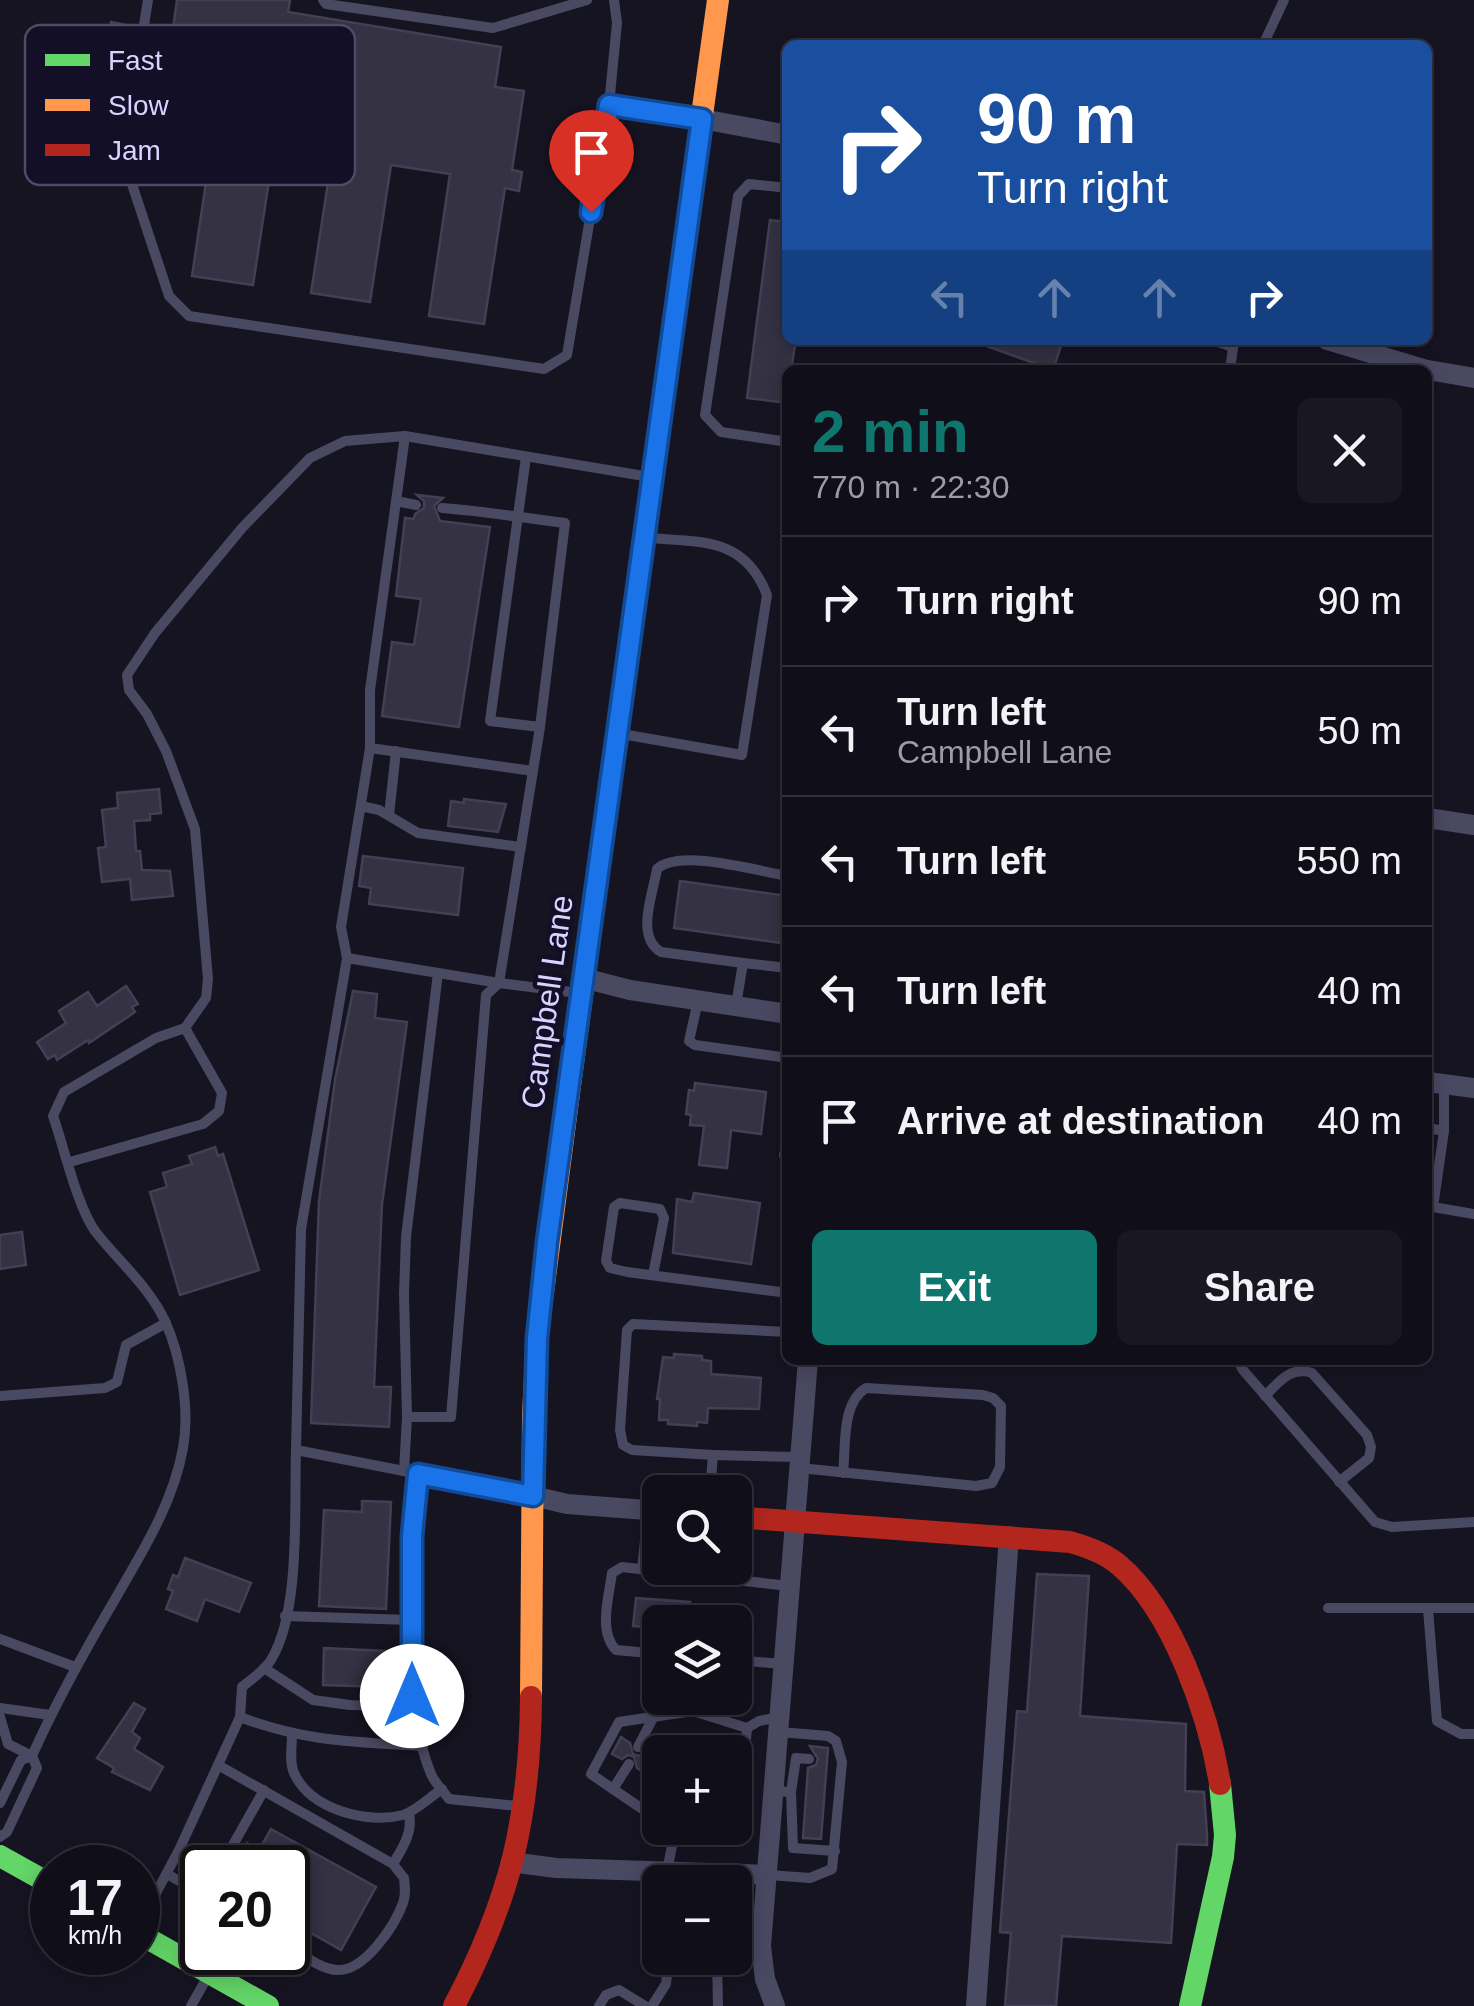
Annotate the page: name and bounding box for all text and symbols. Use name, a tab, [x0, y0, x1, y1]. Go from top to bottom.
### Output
legend	[25, 25, 355, 185]
text: Fast	[108, 45, 163, 76]
icon: right	[812, 80, 942, 210]
text: 90 m	[977, 80, 1137, 158]
text: Slow	[108, 90, 169, 121]
pin	[549, 110, 634, 213]
icon: arrive	[564, 125, 619, 180]
text: Jam	[108, 135, 161, 166]
text: Turn right	[977, 162, 1168, 213]
icon: left	[922, 270, 977, 325]
icon: ahead	[1027, 270, 1082, 325]
icon: ahead	[1132, 270, 1187, 325]
icon: right	[1237, 270, 1292, 325]
text: 2 min	[812, 398, 969, 465]
button: close	[1297, 398, 1402, 503]
text: 770 m · 22:30	[812, 469, 1009, 505]
icon: right	[812, 574, 867, 629]
text: Turn right	[897, 580, 1074, 622]
text: 90 m	[1318, 580, 1402, 622]
text: Turn left	[897, 691, 1046, 733]
icon: left	[812, 704, 867, 759]
text: 50 m	[1318, 710, 1402, 752]
text: Campbell Lane	[897, 734, 1112, 770]
icon: left	[812, 834, 867, 889]
text: Turn left	[897, 840, 1046, 882]
text: 550 m	[1296, 840, 1402, 882]
street label: Campbell Lane	[514, 893, 580, 1111]
icon: left	[812, 964, 867, 1019]
text: Turn left	[897, 970, 1046, 1012]
text: 40 m	[1318, 970, 1402, 1012]
icon: arrive	[812, 1094, 867, 1149]
text: Arrive at destination	[897, 1100, 1264, 1142]
text: 40 m	[1318, 1100, 1402, 1142]
button: Exit	[812, 1230, 1097, 1345]
button: Share	[1117, 1230, 1402, 1345]
map controls	[642, 1475, 752, 1975]
button: search	[642, 1475, 752, 1585]
button: layers	[642, 1605, 752, 1715]
position arrow	[360, 1644, 464, 1748]
button: +	[642, 1735, 752, 1845]
speed limit sign: 20	[180, 1845, 310, 1975]
button: −	[642, 1865, 752, 1975]
text: 17	[67, 1870, 123, 1926]
text: km/h	[68, 1921, 122, 1949]

